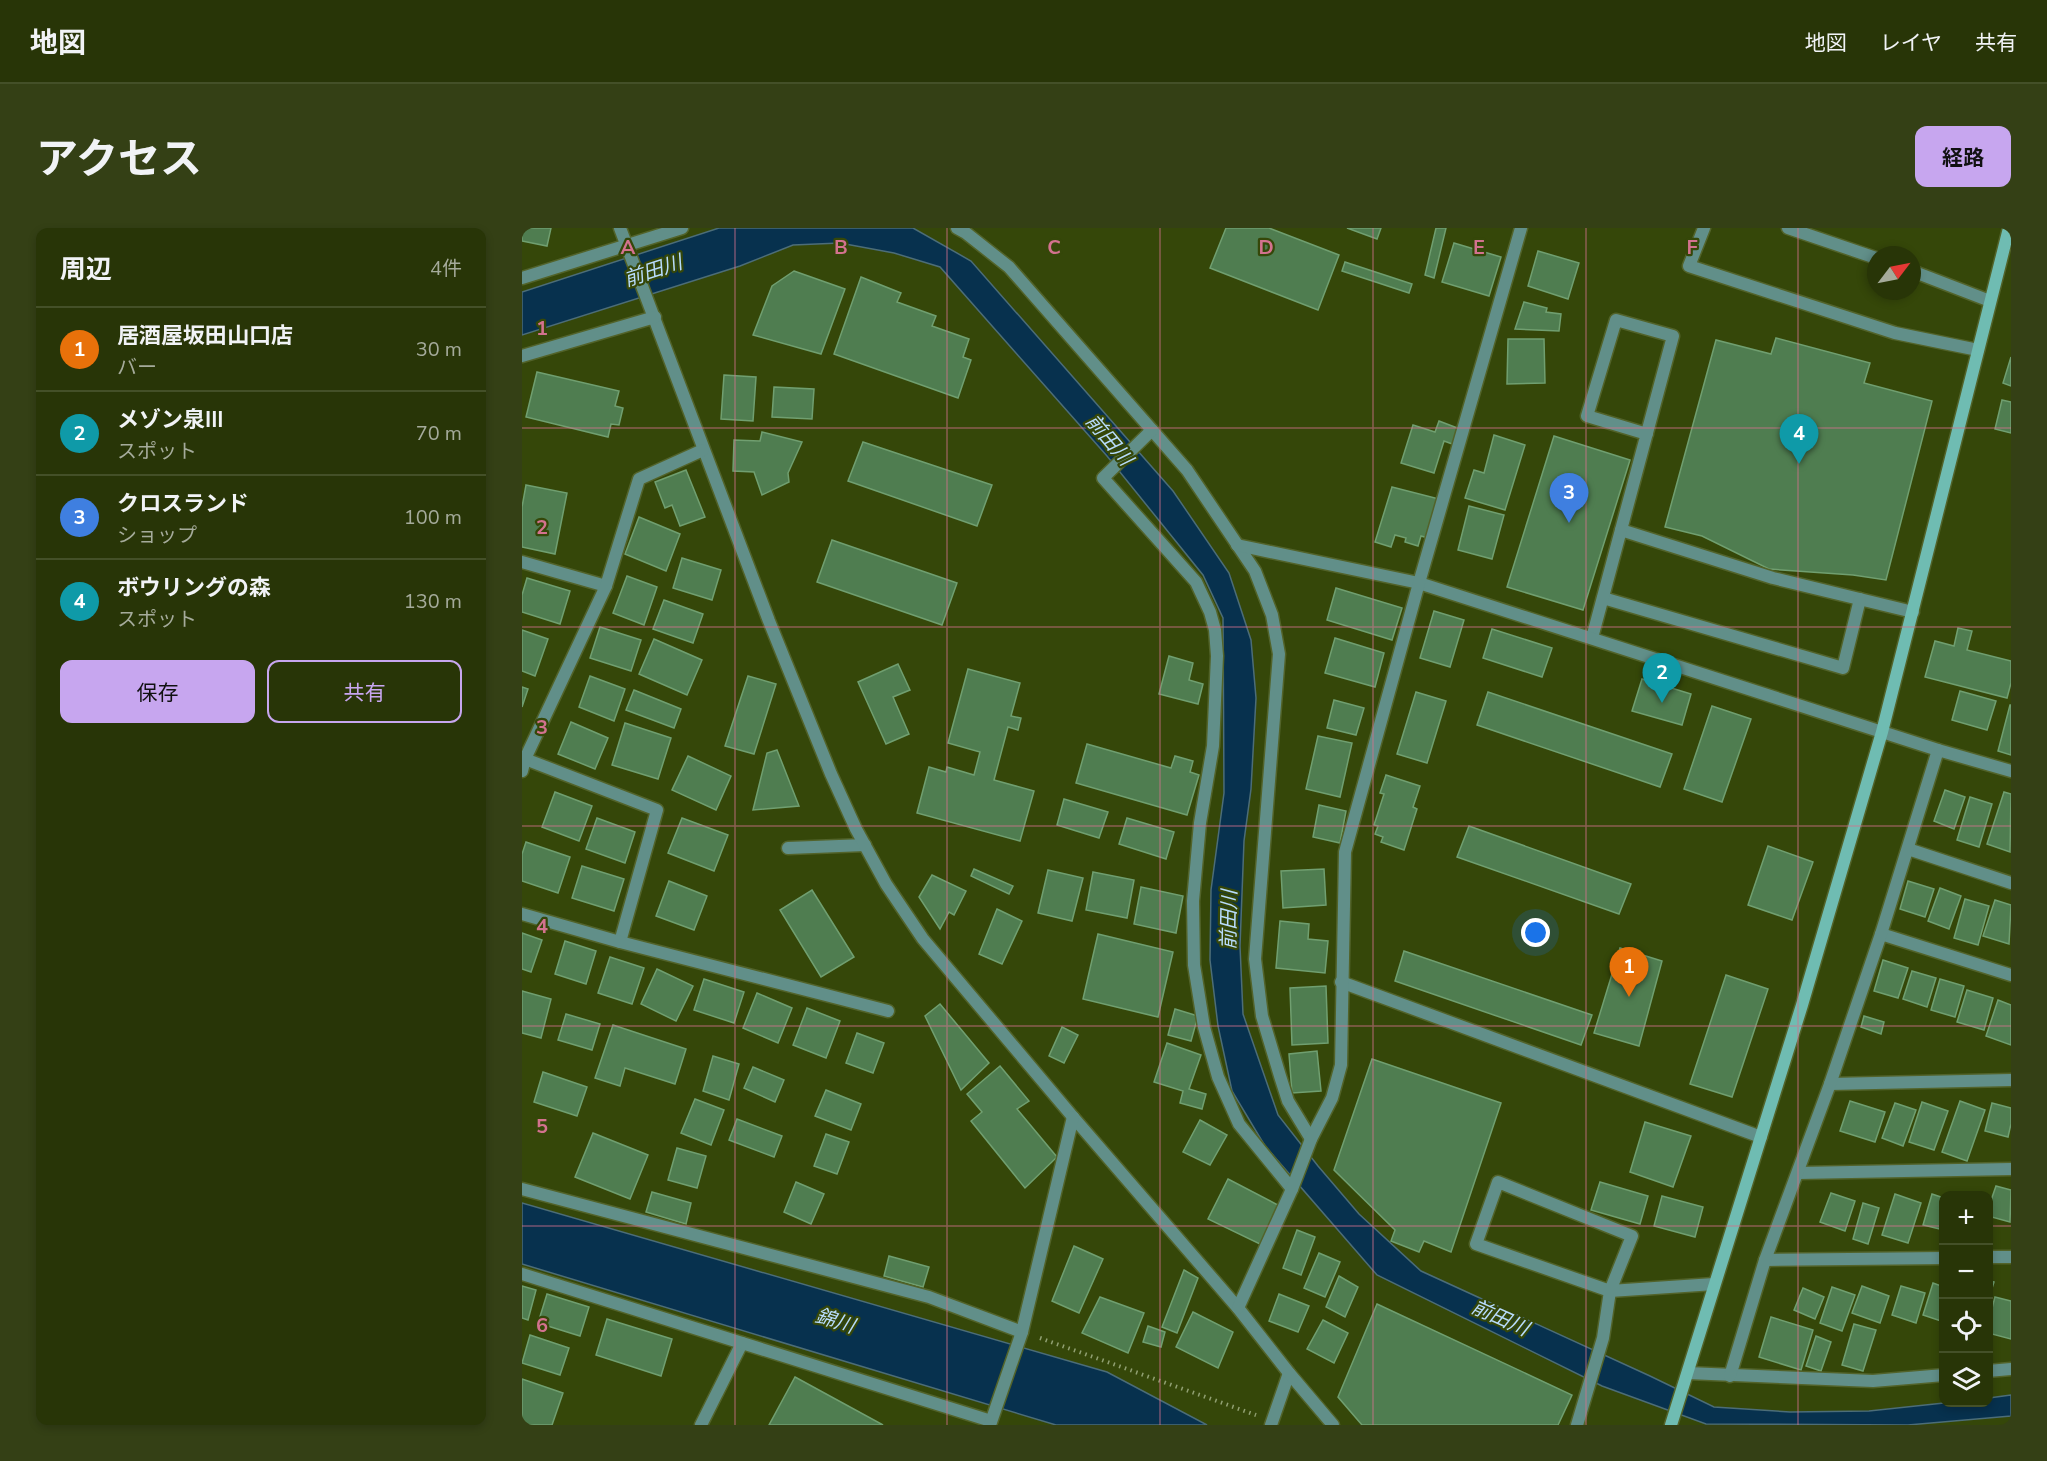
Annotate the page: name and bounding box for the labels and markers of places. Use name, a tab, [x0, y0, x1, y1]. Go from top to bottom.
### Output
pin: 4	[1780, 414, 1818, 464]
pin: 3	[1550, 474, 1588, 523]
pin: 2	[1642, 654, 1682, 703]
pin: 1	[1610, 948, 1648, 997]

